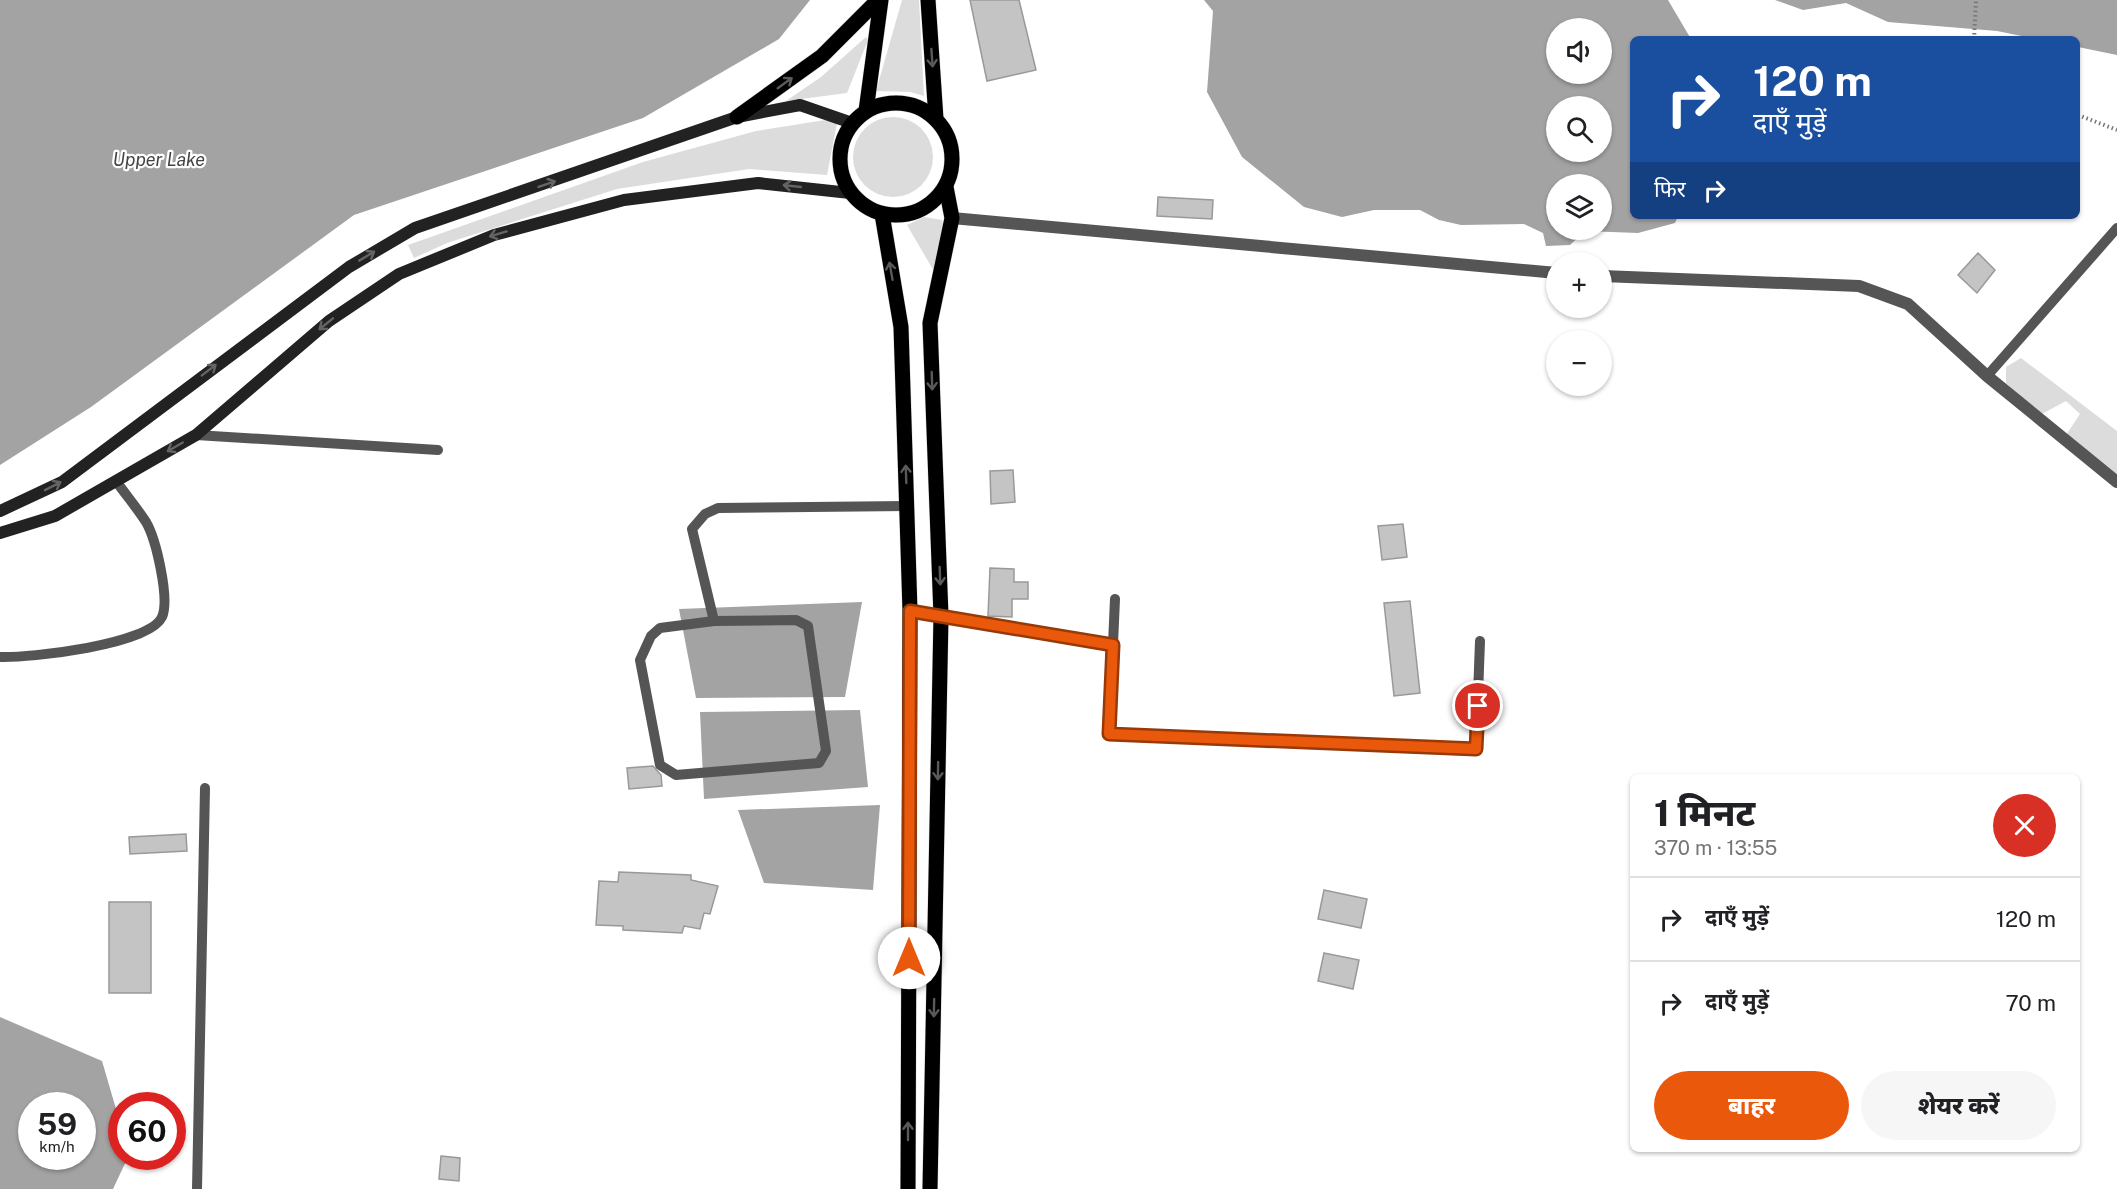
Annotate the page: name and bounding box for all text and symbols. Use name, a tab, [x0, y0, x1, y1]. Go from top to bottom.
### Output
map controls	[1546, 18, 1612, 396]
button: sound	[1546, 18, 1612, 84]
one-way arrow	[927, 48, 938, 68]
text: 120 m	[1753, 56, 1872, 105]
icon: right	[1654, 60, 1732, 138]
one-way arrow	[776, 77, 792, 89]
button: search	[1546, 96, 1612, 162]
text: दाएँ मुड़ें	[1753, 106, 1826, 138]
water label: Upper Lake	[113, 149, 205, 170]
button: layers	[1546, 174, 1612, 240]
icon: right	[1698, 174, 1731, 207]
text: फिर	[1654, 176, 1686, 202]
one-way arrow	[537, 177, 556, 188]
one-way arrow	[782, 181, 802, 192]
one-way arrow	[489, 229, 508, 240]
one-way arrow	[358, 250, 375, 262]
button: +	[1546, 252, 1612, 318]
one-way arrow	[886, 261, 897, 281]
one-way arrow	[318, 318, 334, 331]
button: −	[1546, 330, 1612, 396]
one-way arrow	[201, 364, 217, 377]
one-way arrow	[926, 370, 938, 390]
one-way arrow	[167, 441, 184, 453]
one-way arrow	[900, 464, 911, 484]
one-way arrow	[43, 480, 61, 492]
one-way arrow	[934, 565, 945, 585]
pin	[1452, 680, 1503, 731]
icon: arrive	[1461, 689, 1494, 722]
one-way arrow	[933, 760, 944, 780]
text: 1 मिनट	[1654, 792, 1755, 834]
button: close	[1993, 794, 2056, 857]
text: 370 m · 13:55	[1654, 836, 1777, 860]
icon: right	[1654, 903, 1687, 936]
text: दाएँ मुड़ें	[1705, 904, 1769, 930]
text: 120 m	[1996, 906, 2056, 932]
position arrow	[877, 926, 941, 990]
icon: right	[1654, 987, 1687, 1020]
text: दाएँ मुड़ें	[1705, 988, 1769, 1014]
text: 70 m	[2005, 990, 2056, 1016]
one-way arrow	[928, 997, 940, 1017]
button: बाहर	[1654, 1071, 1849, 1140]
button: शेयर करें	[1861, 1071, 2056, 1140]
speed limit sign: 60	[108, 1092, 186, 1170]
text: 59	[37, 1106, 77, 1142]
one-way arrow	[902, 1121, 914, 1141]
text: km/h	[39, 1138, 75, 1155]

